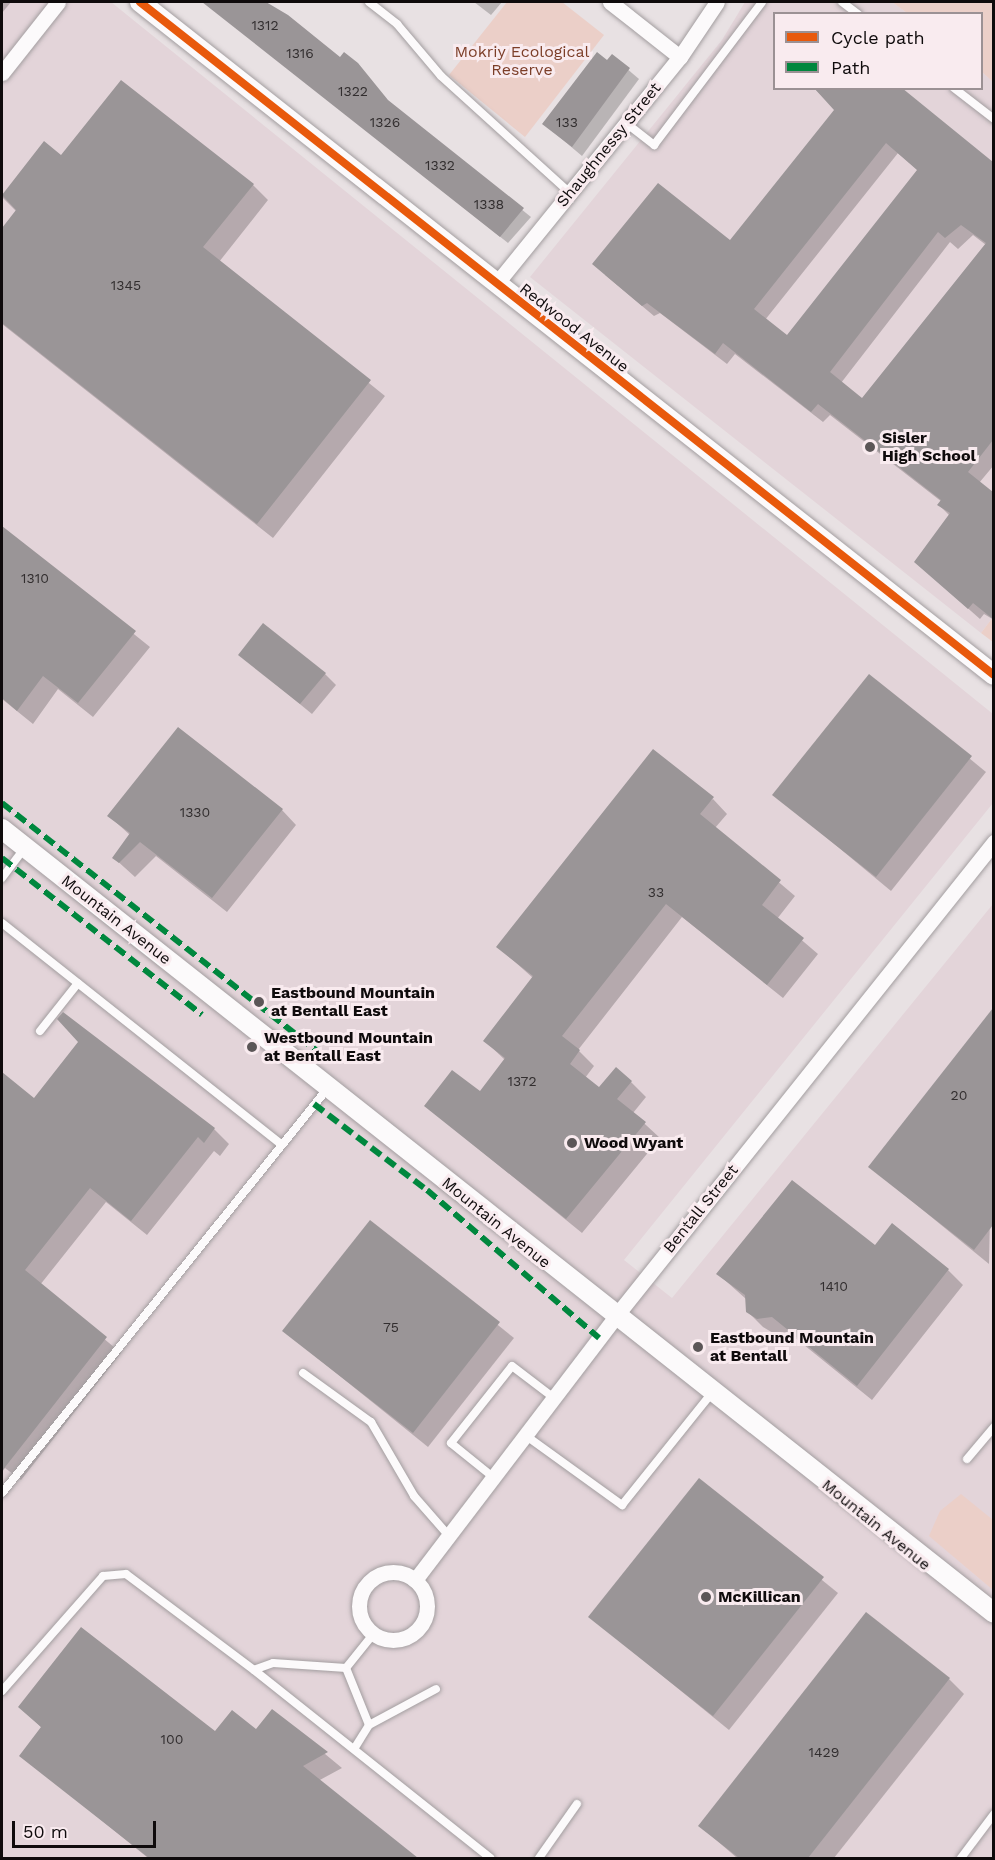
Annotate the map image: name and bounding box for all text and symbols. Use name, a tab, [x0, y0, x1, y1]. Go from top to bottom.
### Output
legend	[773, 12, 983, 90]
house number: 1312	[251, 17, 279, 33]
text: Cycle path	[831, 27, 925, 48]
park label: Mokriy Ecological Reserve	[454, 42, 590, 80]
house number: 1316	[286, 45, 314, 61]
text: Path	[831, 57, 871, 78]
street label: Shaughnessy Street	[553, 79, 665, 211]
house number: 1322	[338, 83, 368, 99]
house number: 1326	[370, 114, 400, 130]
house number: 133	[556, 114, 578, 130]
house number: 1332	[425, 157, 455, 173]
house number: 1338	[474, 196, 504, 212]
house number: 1345	[111, 277, 141, 293]
street label: Redwood Avenue	[515, 279, 633, 377]
place label: Sisler High School	[882, 428, 976, 466]
marker: Sisler High School	[863, 440, 877, 454]
house number: 1310	[21, 570, 49, 586]
house number: 1330	[180, 804, 210, 820]
street label: Mountain Avenue	[57, 871, 175, 969]
house number: 33	[648, 884, 664, 900]
place label: Eastbound Mountain at Bentall East	[271, 983, 435, 1021]
marker: Eastbound Mountain at Bentall East	[252, 995, 266, 1009]
place label: Westbound Mountain at Bentall East	[264, 1028, 433, 1066]
marker: Westbound Mountain at Bentall East	[245, 1040, 259, 1054]
house number: 1372	[507, 1073, 537, 1089]
house number: 20	[951, 1087, 967, 1103]
place label: Wood Wyant	[584, 1133, 684, 1153]
marker: Wood Wyant	[565, 1136, 579, 1150]
street label: Bentall Street	[659, 1161, 743, 1257]
street label: Mountain Avenue	[438, 1173, 554, 1273]
house number: 1410	[820, 1278, 848, 1294]
house number: 75	[383, 1319, 399, 1335]
place label: Eastbound Mountain at Bentall	[710, 1328, 874, 1366]
marker: Eastbound Mountain at Bentall	[691, 1340, 705, 1354]
street label: Mountain Avenue	[818, 1475, 934, 1575]
place label: McKillican	[718, 1587, 801, 1607]
marker: McKillican	[699, 1590, 713, 1604]
house number: 100	[161, 1731, 183, 1747]
house number: 1429	[809, 1744, 839, 1760]
scale bar	[15, 1809, 159, 1847]
text: 50 m	[23, 1821, 68, 1842]

